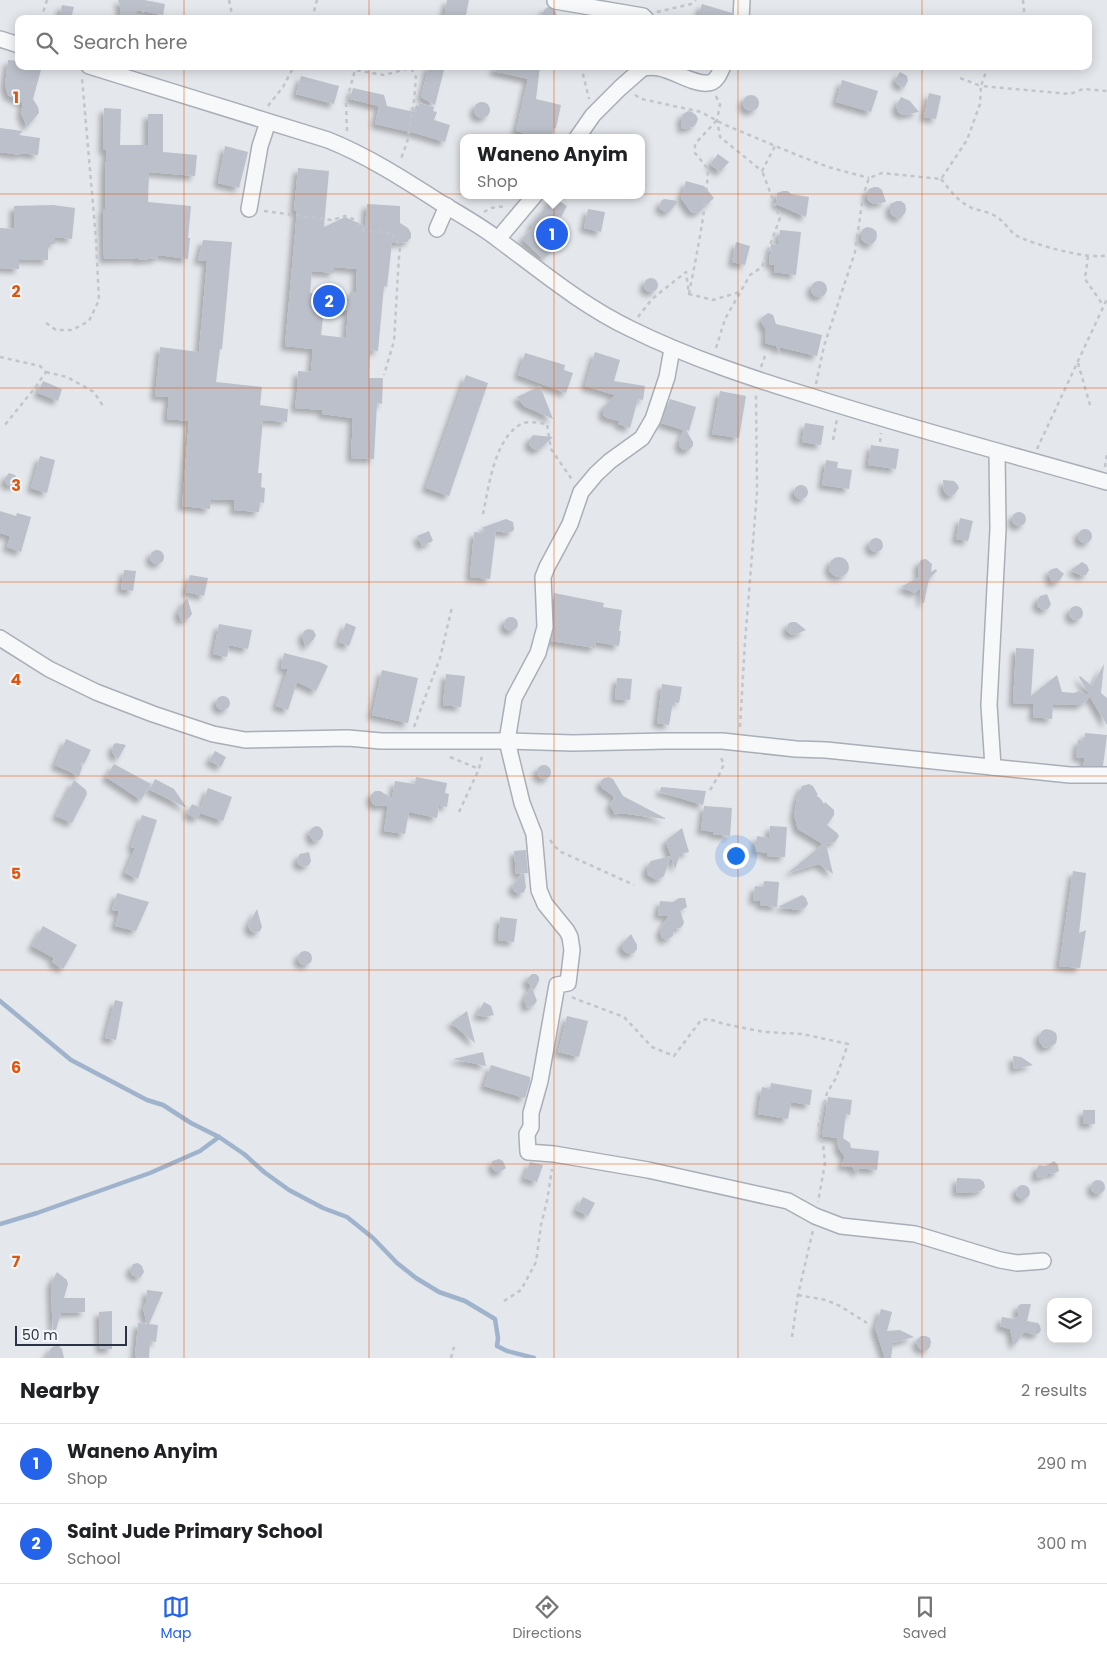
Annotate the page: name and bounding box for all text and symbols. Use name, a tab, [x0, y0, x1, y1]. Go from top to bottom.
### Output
search box	[15, 15, 1092, 70]
icon: search	[33, 29, 61, 57]
text: Search here	[73, 29, 187, 56]
text: 1	[13, 86, 19, 109]
popup	[460, 134, 645, 199]
text: Waneno Anyim	[477, 141, 628, 168]
text: Shop	[477, 170, 518, 193]
pin: 1	[536, 215, 568, 253]
text: 2	[11, 280, 21, 303]
pin: 2	[313, 282, 345, 320]
text: 3	[11, 474, 21, 497]
text: 4	[11, 668, 22, 691]
your location	[723, 843, 749, 869]
text: 5	[11, 862, 21, 885]
text: 6	[11, 1056, 21, 1079]
text: 7	[12, 1250, 21, 1273]
map controls	[1047, 1298, 1092, 1343]
button: layers	[1047, 1298, 1092, 1343]
scale bar	[15, 1323, 128, 1346]
text: 50 m	[22, 1325, 58, 1345]
text: Nearby	[20, 1376, 100, 1405]
text: 2 results	[1021, 1379, 1087, 1402]
text: Waneno Anyim	[67, 1438, 218, 1465]
text: 1	[33, 1452, 39, 1475]
text: 290 m	[1037, 1452, 1087, 1475]
text: Shop	[67, 1467, 108, 1490]
text: Saint Jude Primary School	[67, 1518, 323, 1545]
text: 2	[31, 1532, 41, 1555]
text: 300 m	[1037, 1532, 1087, 1555]
text: School	[67, 1547, 121, 1570]
tab: Map	[160, 1593, 191, 1644]
tab: Directions	[512, 1593, 582, 1644]
tab: Saved	[903, 1593, 947, 1644]

